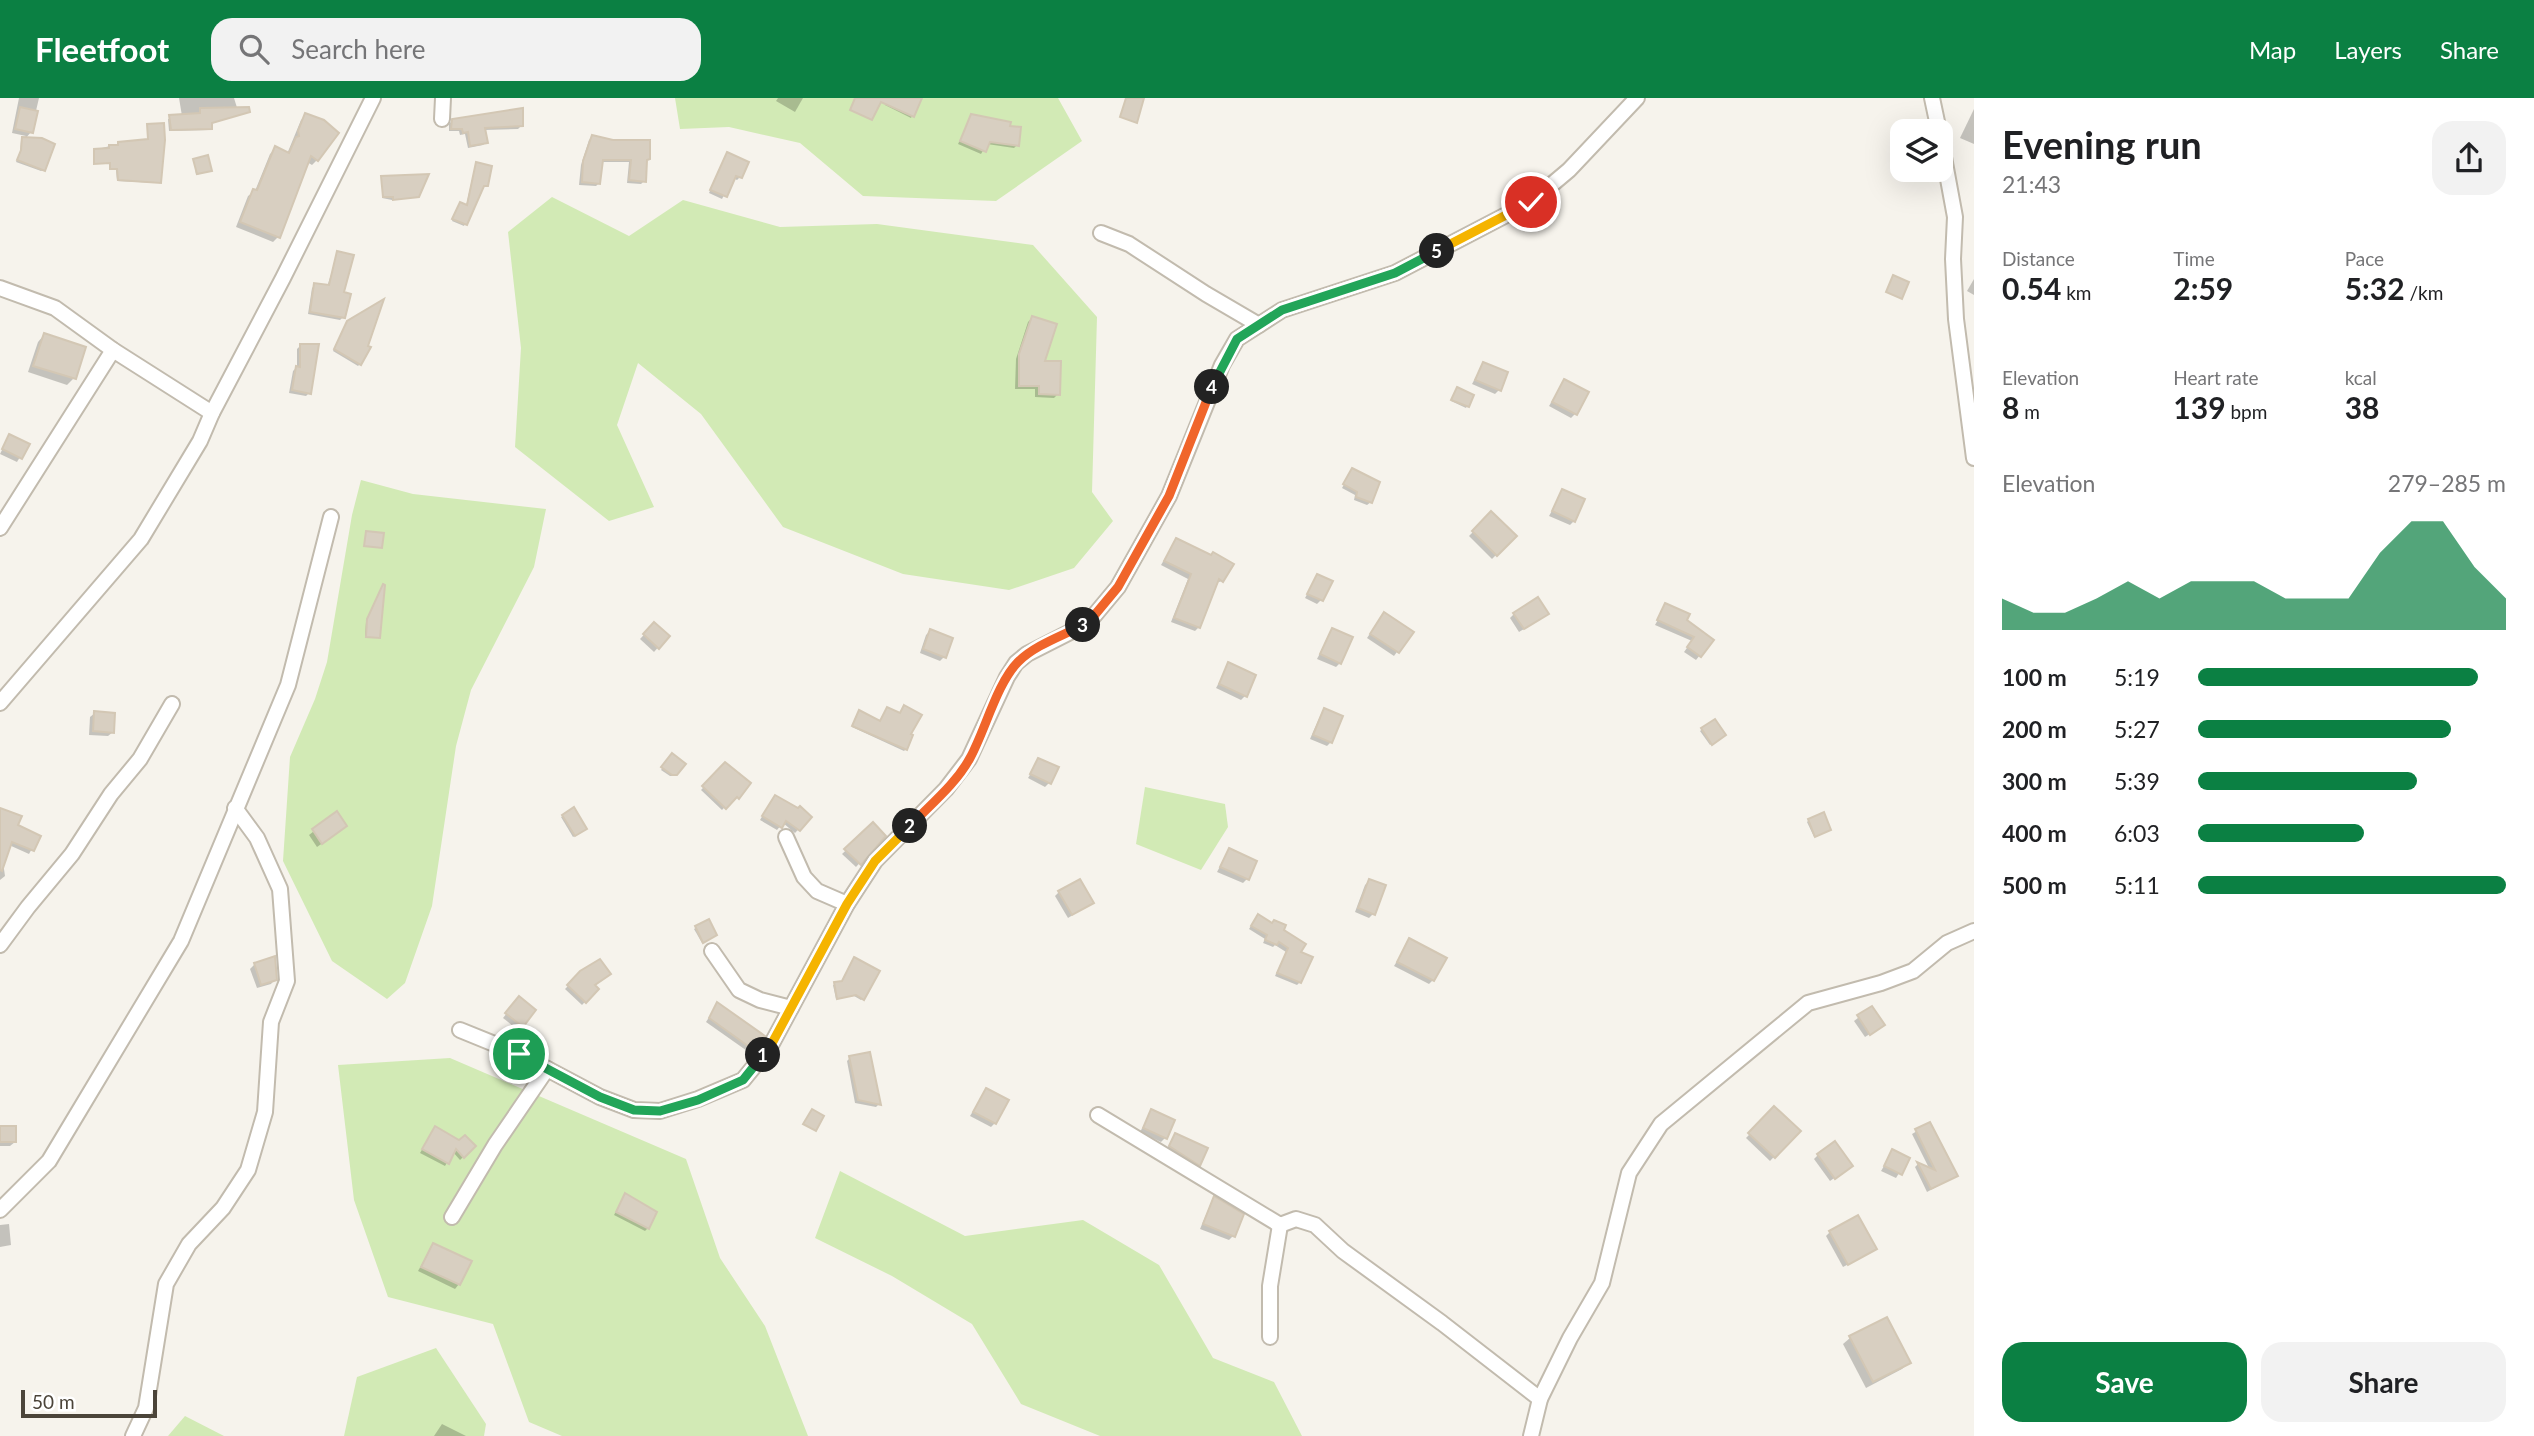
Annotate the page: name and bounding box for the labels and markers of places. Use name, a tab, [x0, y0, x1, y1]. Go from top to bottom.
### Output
pin	[1501, 172, 1561, 232]
pin: 5	[1420, 234, 1454, 268]
pin: 4	[1194, 370, 1230, 404]
pin: 3	[1066, 608, 1100, 642]
pin: 2	[892, 808, 928, 844]
pin	[489, 1024, 549, 1084]
pin: 1	[746, 1038, 780, 1072]

